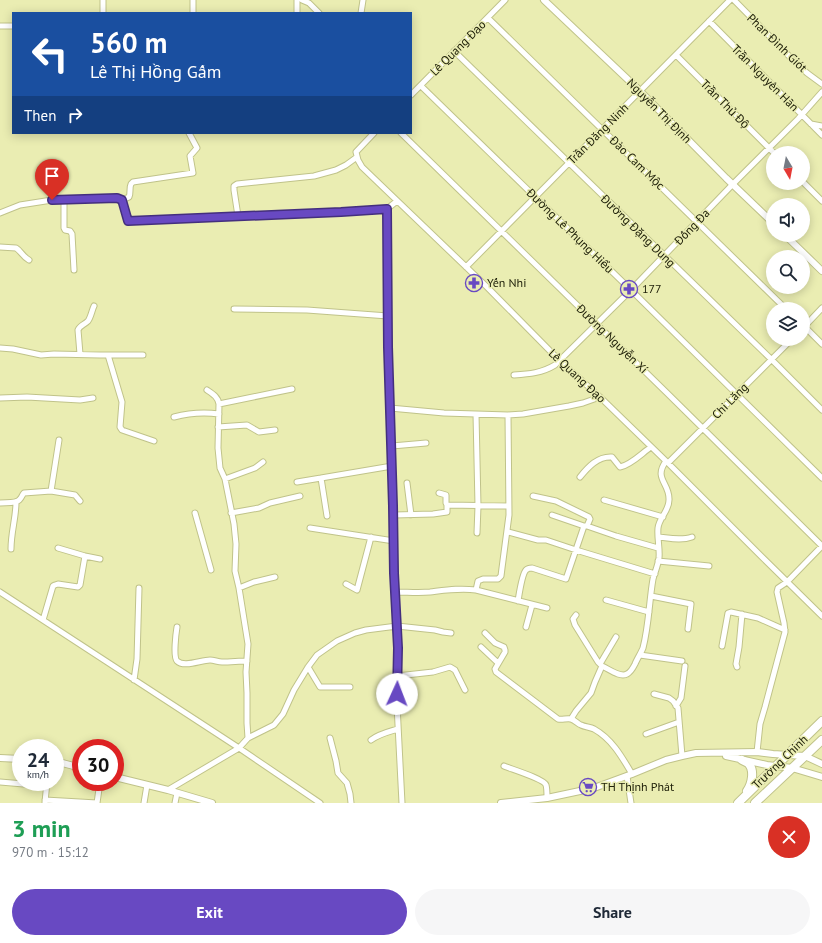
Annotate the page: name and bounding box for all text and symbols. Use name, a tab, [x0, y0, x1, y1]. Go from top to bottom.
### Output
street label: Phan Đình Giót	[744, 10, 810, 75]
street label: Lê Quang Đạo	[427, 17, 489, 79]
text: 560 m	[90, 24, 167, 61]
icon: left	[24, 28, 76, 80]
street label: Trần Nguyên Hãn	[729, 41, 802, 114]
text: Lê Thị Hồng Gấm	[90, 60, 221, 83]
street label: Nguyễn Thị Định	[624, 75, 695, 146]
street label: Trần Thủ Độ	[698, 76, 753, 132]
street label: Trần Đăng Ninh	[564, 100, 631, 167]
icon: right	[64, 104, 86, 126]
text: Then	[24, 106, 56, 125]
street label: Đào Cam Mộc	[606, 132, 668, 193]
north arrow	[766, 146, 810, 190]
map controls	[766, 146, 810, 346]
pin	[35, 159, 69, 200]
icon: arrive	[41, 165, 63, 187]
street label: Đường Lê Phụng Hiểu	[523, 184, 617, 276]
street label: Đường Đặng Dung	[597, 190, 679, 270]
button: sound	[766, 198, 810, 242]
street label: Đống Đa	[670, 205, 712, 249]
button: search	[766, 250, 810, 294]
pharmacy icon: Yến Nhi	[464, 273, 484, 293]
place label: Yến Nhi	[487, 275, 526, 290]
pharmacy icon: 177	[619, 279, 639, 299]
place label: 177	[642, 281, 662, 296]
street label: Đường Nguyễn Xí	[573, 300, 651, 376]
button: layers	[766, 302, 810, 346]
street label: Lê Quang Đạo	[546, 345, 609, 406]
street label: Chi Lăng	[708, 379, 751, 422]
position arrow	[376, 673, 418, 715]
street label: Trường Chinh	[749, 731, 811, 792]
speed limit sign: 30	[72, 739, 124, 791]
text: 24	[27, 747, 49, 773]
text: km/h	[27, 768, 49, 781]
supermarket icon: TH Thịnh Phát	[578, 777, 598, 797]
place label: TH Thịnh Phát	[601, 779, 674, 794]
text: 3 min	[12, 813, 71, 844]
button: close	[768, 816, 810, 858]
text: 970 m · 15:12	[12, 844, 89, 861]
button: Exit	[12, 889, 407, 935]
button: Share	[415, 889, 810, 935]

